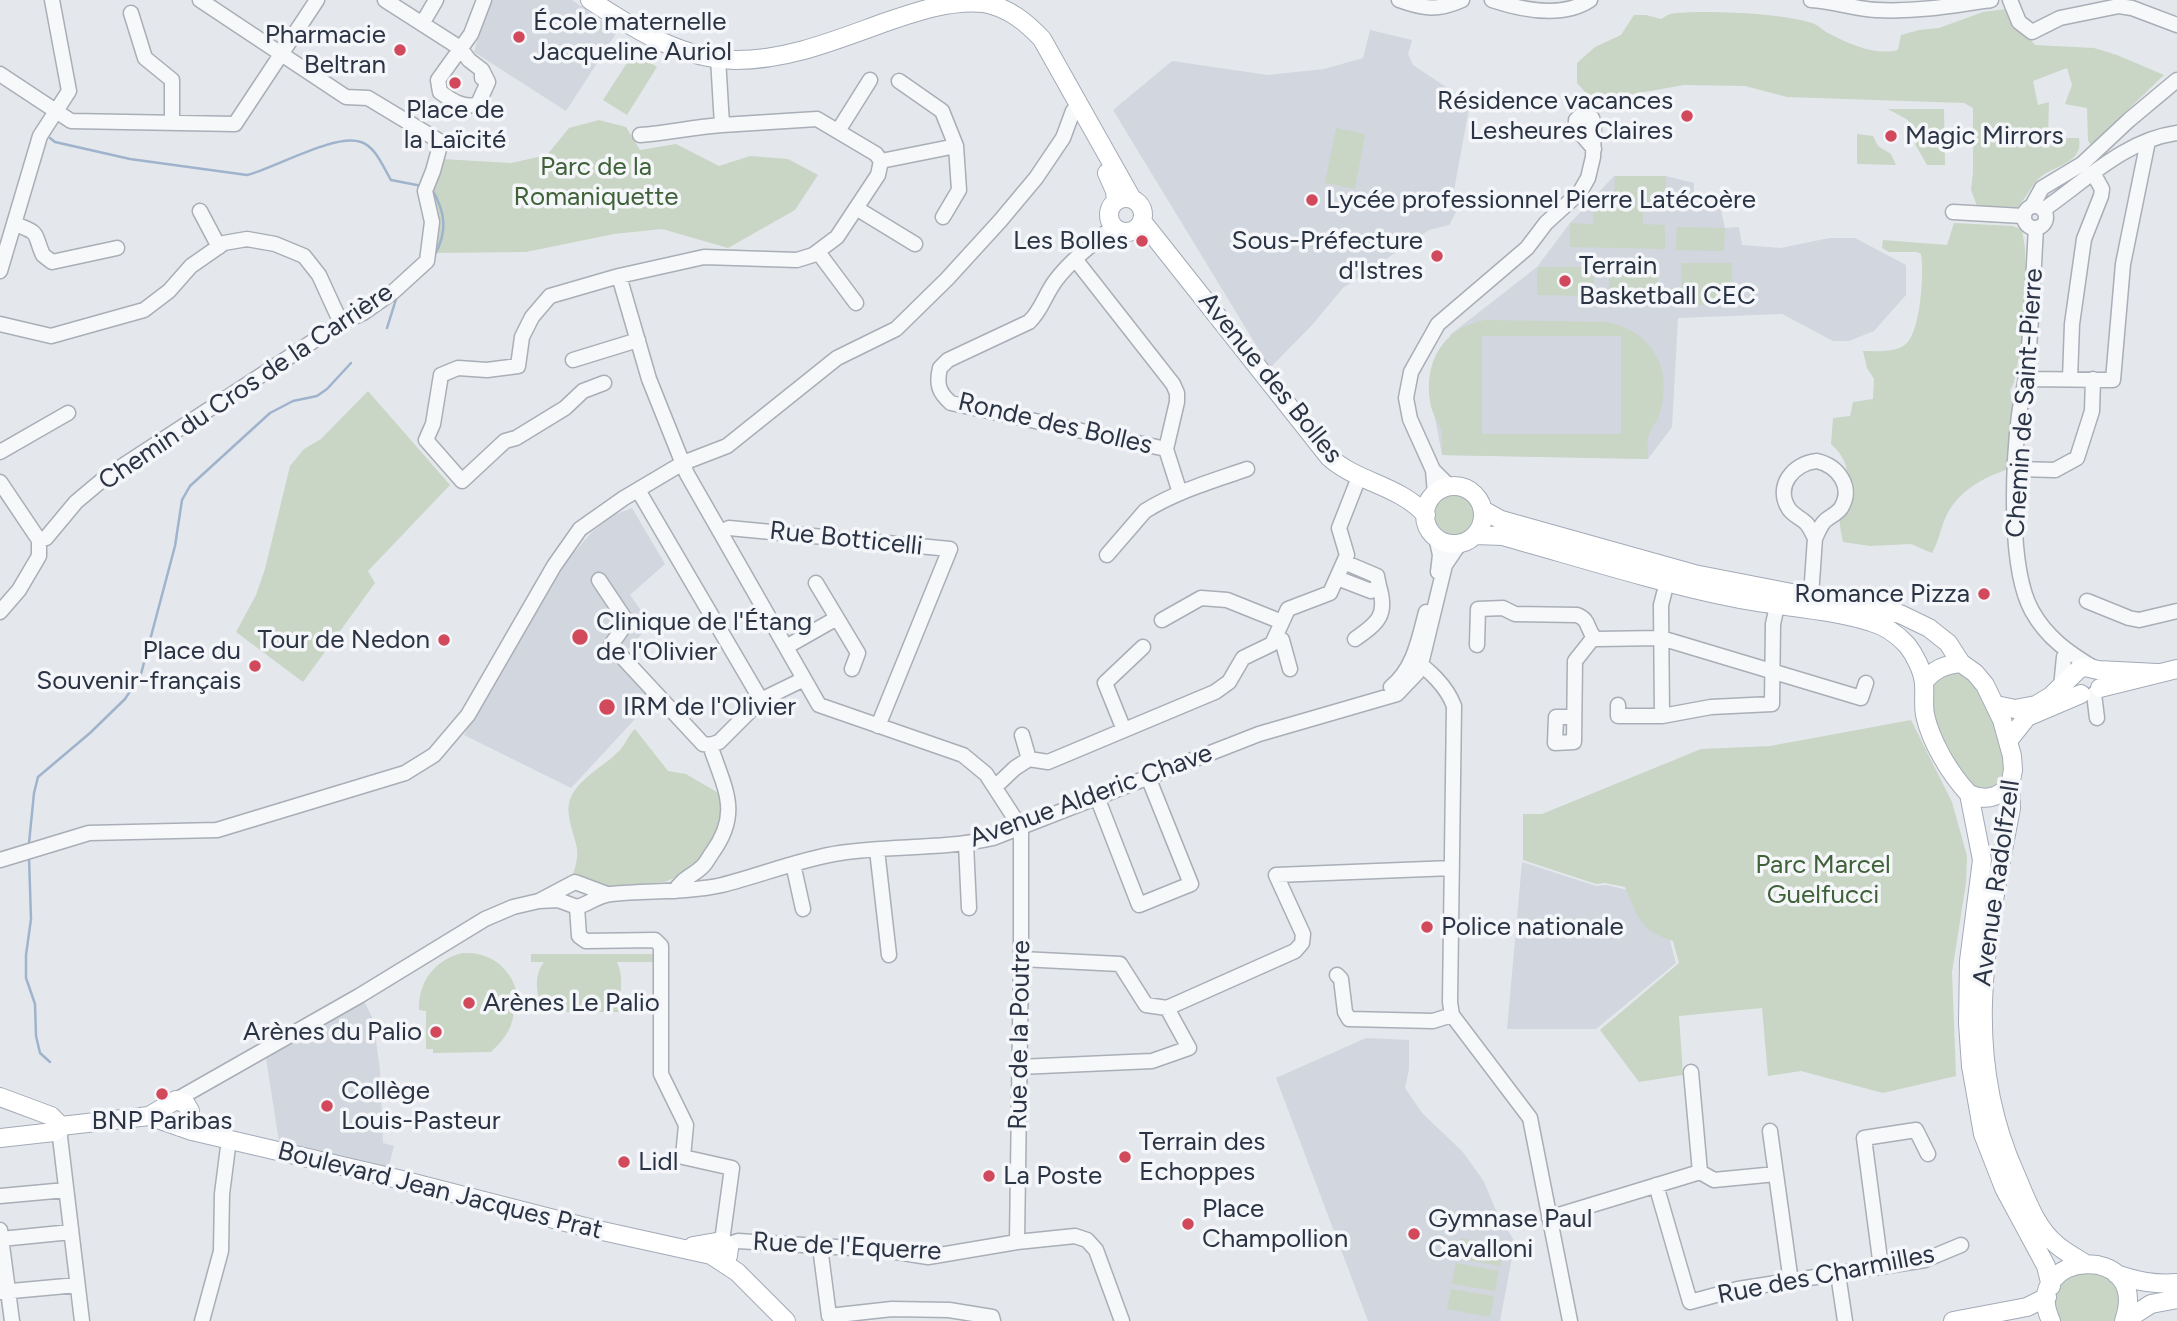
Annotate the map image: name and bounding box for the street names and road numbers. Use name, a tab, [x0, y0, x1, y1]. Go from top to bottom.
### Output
street label: Chemin de Saint-Pierre	[2000, 267, 2050, 539]
street label: Chemin du Cros de la Carrière	[93, 277, 399, 497]
street label: Avenue des Bolles	[1191, 286, 1349, 470]
street label: Ronde des Bolles	[955, 386, 1155, 462]
street label: Rue Botticelli	[768, 515, 924, 563]
street label: Avenue Alderic Chave	[965, 738, 1217, 854]
street label: Avenue Radolfzell	[1967, 778, 2027, 988]
street label: Rue de la Poutre	[1003, 940, 1037, 1130]
street label: Boulevard Jean Jacques Prat	[274, 1136, 606, 1246]
street label: Rue de l'Equerre	[752, 1226, 942, 1268]
street label: Rue des Charmilles	[1715, 1239, 1937, 1311]

